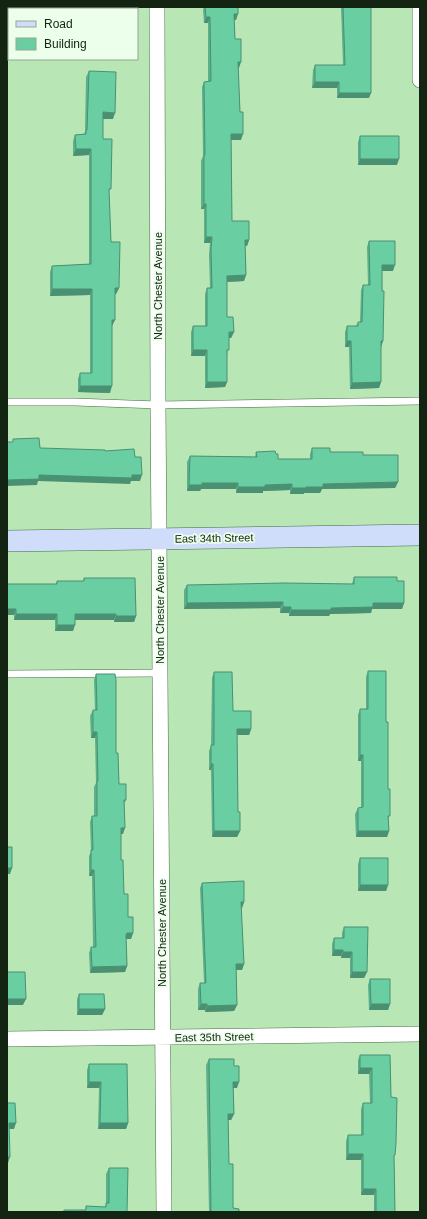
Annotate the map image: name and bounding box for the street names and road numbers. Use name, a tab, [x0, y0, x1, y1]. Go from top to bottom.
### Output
street label: North Chester Avenue	[152, 232, 164, 340]
street label: East 34th Street	[174, 531, 254, 545]
street label: North Chester Avenue	[154, 556, 166, 664]
street label: North Chester Avenue	[156, 879, 168, 987]
street label: East 35th Street	[174, 1030, 254, 1044]

